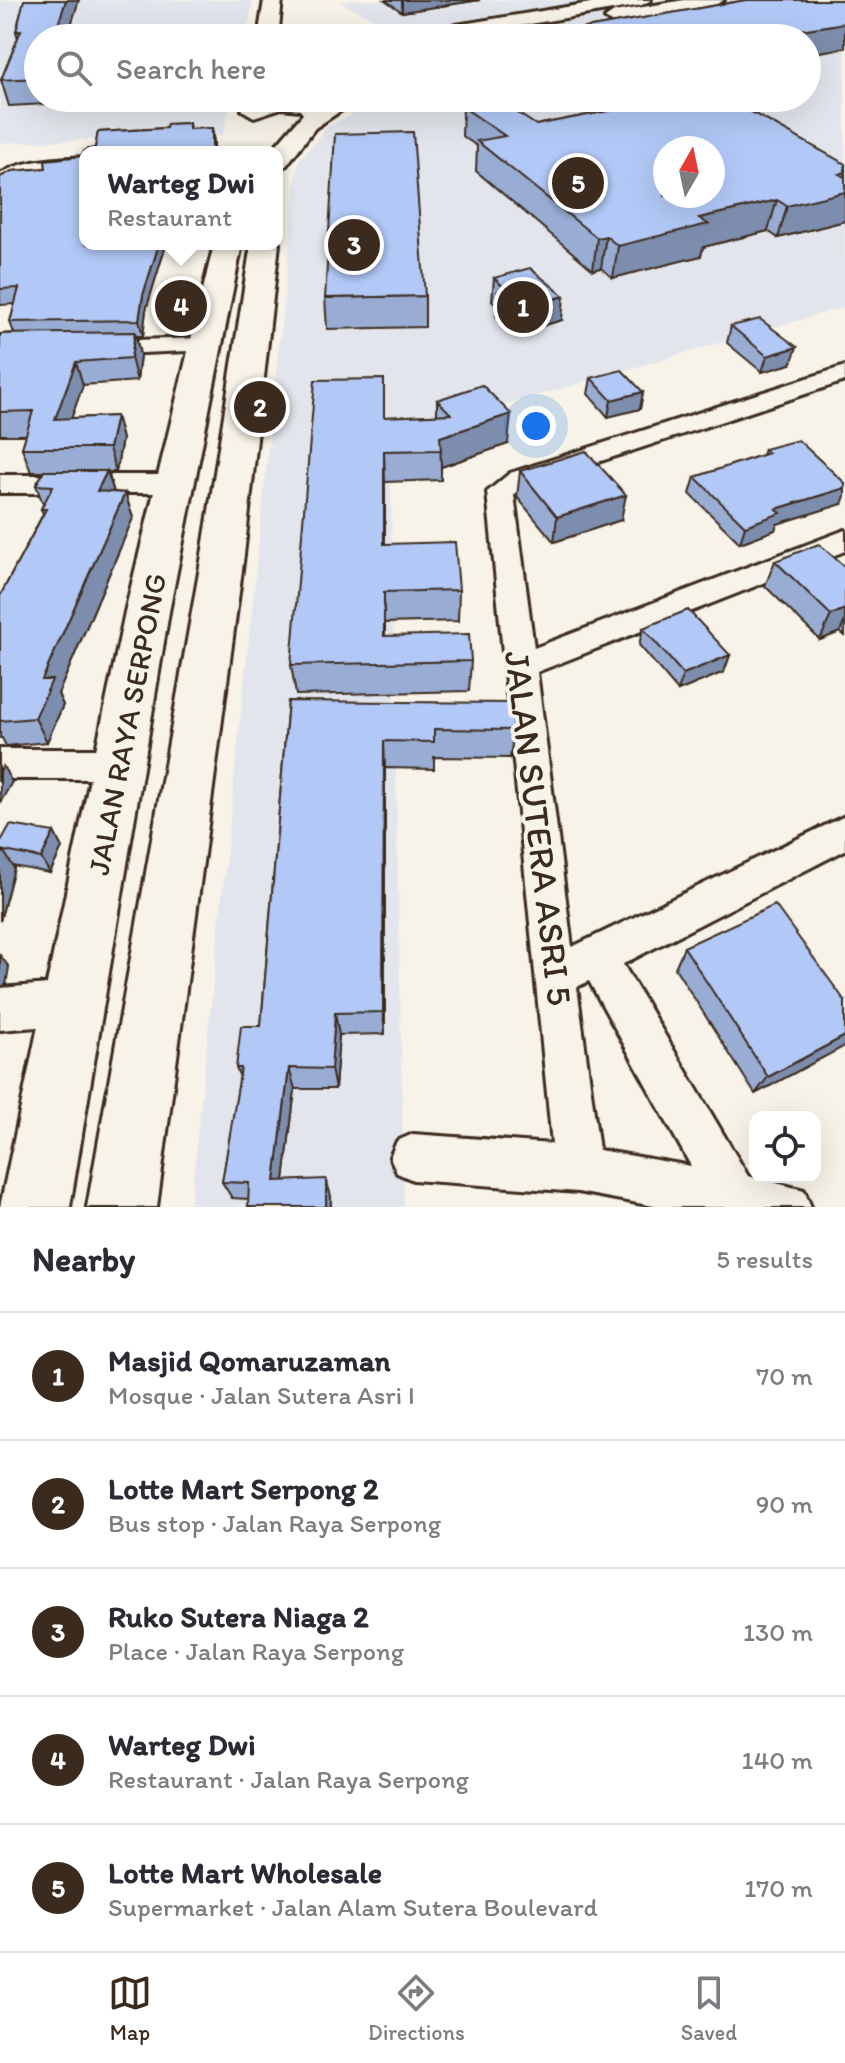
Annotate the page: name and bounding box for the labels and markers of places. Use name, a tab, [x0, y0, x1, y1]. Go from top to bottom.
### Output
pin: 5	[552, 153, 604, 213]
pin: 3	[328, 215, 380, 275]
pin: 4	[155, 276, 207, 336]
pin: 1	[497, 277, 549, 337]
pin: 2	[234, 377, 286, 437]

